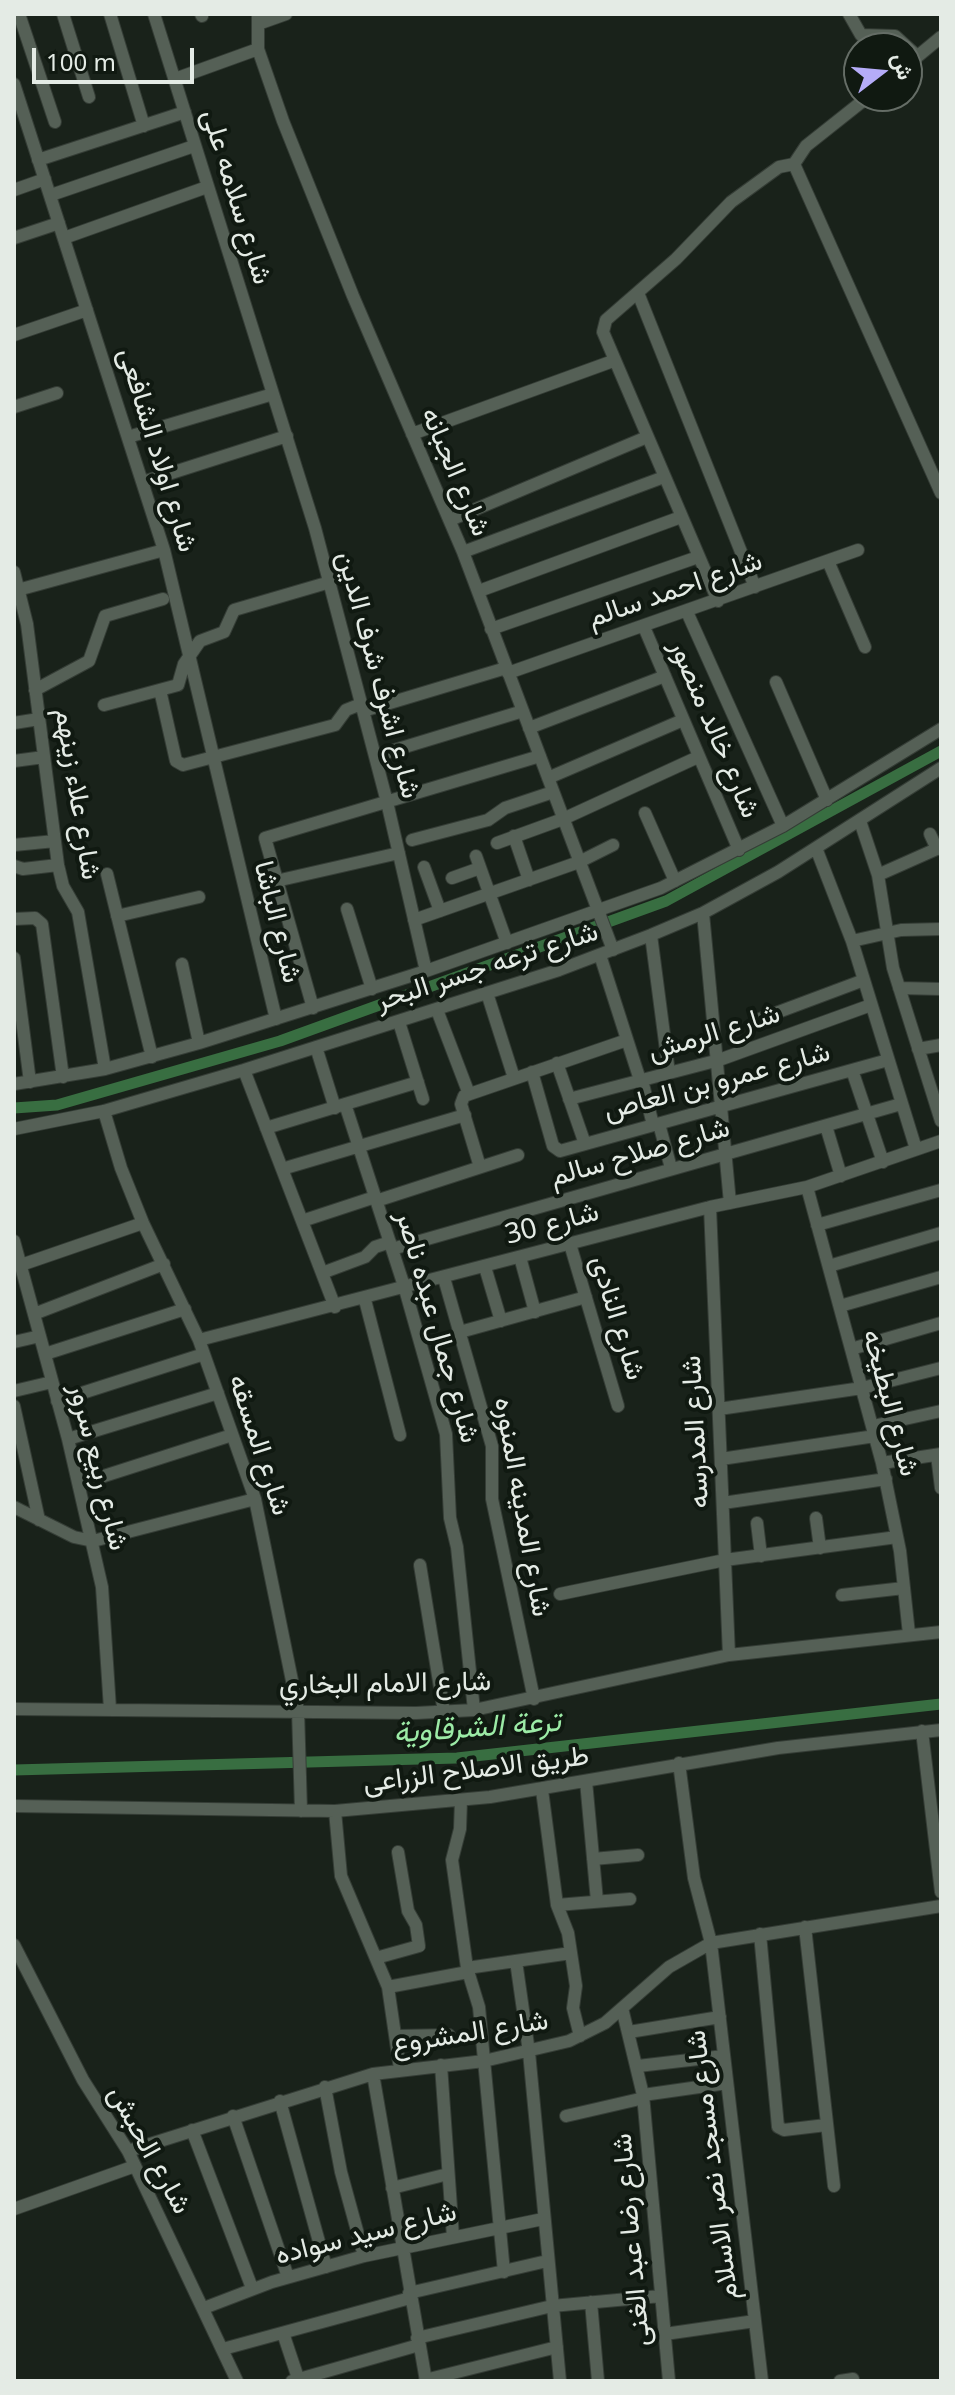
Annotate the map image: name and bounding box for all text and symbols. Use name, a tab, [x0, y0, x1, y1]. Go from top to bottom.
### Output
scale bar	[36, 32, 198, 82]
north arrow	[843, 32, 923, 112]
text: 100 m	[46, 45, 116, 78]
text: ش	[886, 49, 922, 83]
street label: شارع سلامه على	[193, 106, 279, 288]
street label: شارع اولاد الشافعى	[110, 344, 204, 556]
street label: شارع الجبانه	[413, 402, 497, 542]
street label: شارع احمد سالم	[583, 544, 767, 636]
street label: شارع اشرف شرف الدين	[329, 548, 427, 802]
street label: شارع خالد منصور	[661, 635, 767, 823]
street label: شارع علاء زينهم	[47, 706, 107, 882]
street label: شارع الباشا	[246, 857, 308, 987]
street label: شارع ترعه جسر البحر	[372, 915, 602, 1019]
street label: شارع الرمش	[644, 997, 784, 1069]
street label: شارع عمرو بن العاص	[600, 1036, 834, 1128]
street label: شارع صلاح سالم	[546, 1111, 734, 1195]
street label: شارع 30	[501, 1195, 603, 1253]
street label: شارع جمال عبده ناصر	[388, 1207, 486, 1447]
street label: شارع النادى	[582, 1252, 652, 1384]
street label: شارع البطيخه	[854, 1326, 926, 1480]
street label: شارع المدرسه	[675, 1355, 717, 1509]
street label: شارع المسقه	[220, 1370, 298, 1520]
street label: شارع ربيع سرور	[61, 1380, 135, 1554]
street label: شارع المدينه المنوره	[486, 1395, 558, 1619]
street label: شارع الامام البخاري	[279, 1665, 491, 1703]
water label: ترعة الشرقاوية	[392, 1704, 562, 1752]
street label: طريق الاصلاح الزراعى	[361, 1739, 591, 1801]
street label: شارع المشروع	[389, 2004, 551, 2062]
street label: شارع مسجد نصر الاسلام	[680, 2028, 746, 2302]
street label: شارع الحبش	[100, 2080, 198, 2220]
street label: شارع رضا عبد الغنى	[606, 2132, 658, 2348]
street label: شارع سيد سواده	[272, 2195, 460, 2273]

